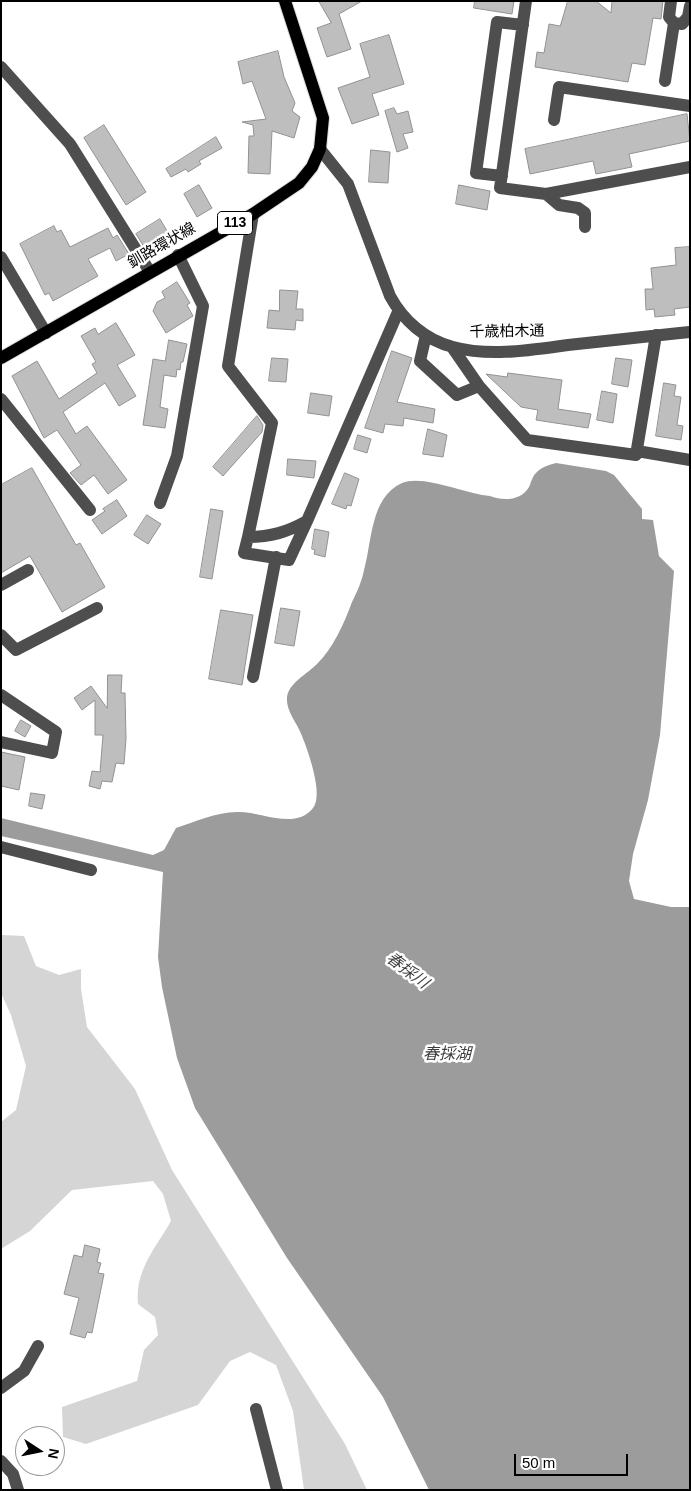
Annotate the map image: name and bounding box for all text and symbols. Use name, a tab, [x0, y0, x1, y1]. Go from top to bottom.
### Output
road number: 113	[218, 212, 252, 234]
street label: 釧路環状線	[125, 219, 199, 273]
street label: 千歳柏木通	[469, 322, 545, 342]
water label: 春採川	[382, 949, 432, 993]
water label: 春採湖	[423, 1045, 471, 1065]
north arrow	[15, 1426, 65, 1476]
scale bar	[516, 1444, 630, 1476]
text: N	[45, 1447, 63, 1460]
text: 50 m	[522, 1454, 555, 1471]

